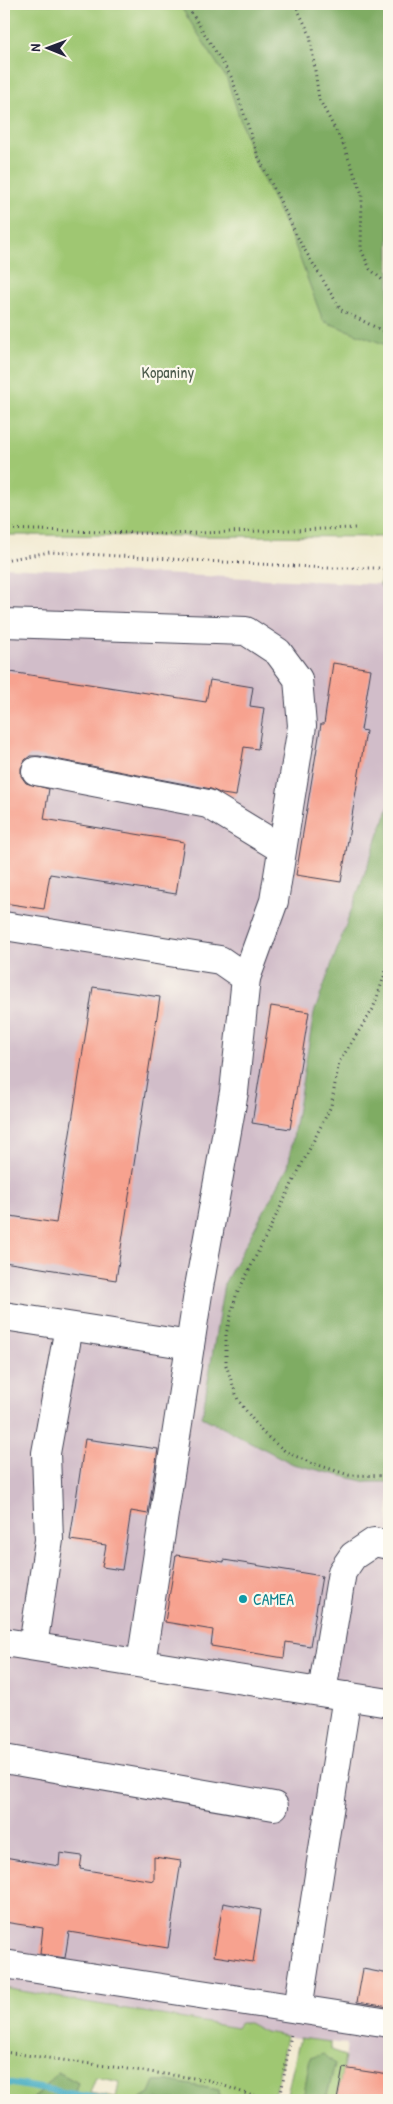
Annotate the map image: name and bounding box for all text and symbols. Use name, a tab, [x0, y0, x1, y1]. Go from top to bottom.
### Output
north arrow	[22, 22, 72, 72]
text: N	[25, 43, 44, 52]
park label: Kopaniny	[142, 361, 195, 383]
place label: CAMEA	[253, 1588, 294, 1610]
marker: CAMEA	[237, 1593, 249, 1605]

